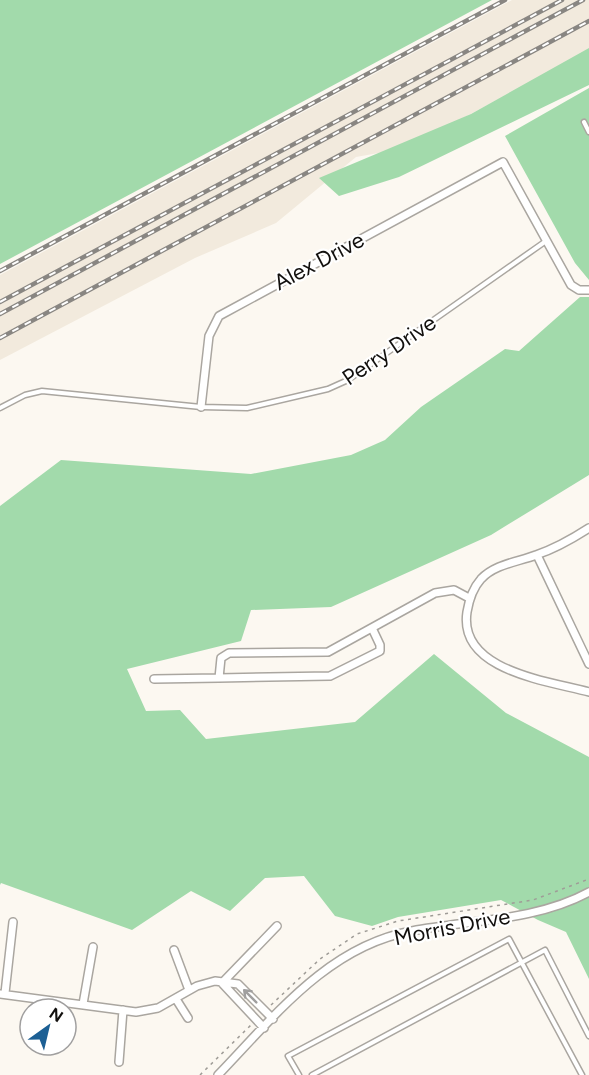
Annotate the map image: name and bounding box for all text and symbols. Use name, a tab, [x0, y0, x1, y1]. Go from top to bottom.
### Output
street label: Alex Drive	[269, 226, 369, 296]
street label: Perry Drive	[337, 309, 441, 391]
street label: Morris Drive	[392, 902, 512, 952]
one-way arrow	[242, 988, 257, 1003]
north arrow	[18, 997, 78, 1057]
text: N	[46, 1004, 67, 1026]

